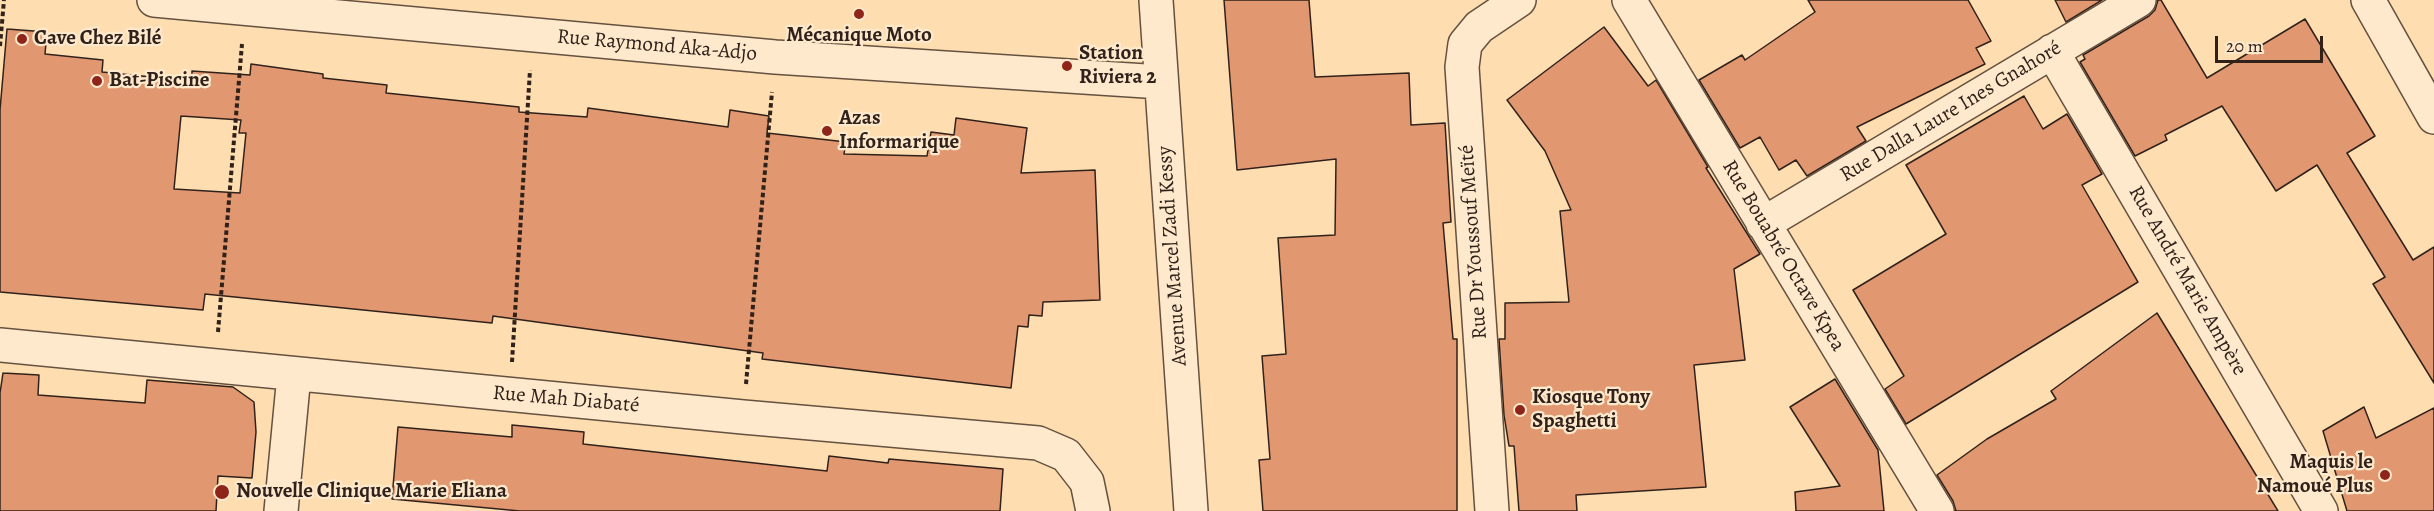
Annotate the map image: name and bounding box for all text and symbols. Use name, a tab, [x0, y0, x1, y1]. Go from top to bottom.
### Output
marker: Mécanique Moto	[852, 7, 866, 21]
place label: Mécanique Moto	[786, 23, 932, 49]
scale bar	[2218, 24, 2326, 62]
street label: Rue Raymond Aka-Adjo	[556, 25, 758, 67]
place label: Cave Chez Bilé	[34, 26, 161, 52]
marker: Cave Chez Bilé	[15, 32, 29, 46]
text: 20 m	[2226, 34, 2263, 58]
street label: Rue Dalla Laure Ines Gnahoré	[1836, 36, 2066, 188]
place label: Station Riviera 2	[1079, 41, 1156, 91]
marker: Station Riviera 2	[1060, 59, 1074, 73]
place label: Bat-Piscine	[109, 68, 210, 94]
marker: Bat-Piscine	[90, 74, 104, 88]
place label: Azas Informarique	[839, 106, 959, 156]
marker: Azas Informarique	[820, 124, 834, 138]
street label: Rue Dr Youssouf Meïté	[1455, 144, 1493, 340]
street label: Avenue Marcel Zadi Kessy	[1153, 145, 1193, 367]
street label: Rue Bouabré Octave Kpea	[1716, 156, 1850, 356]
street label: Rue André Marie Ampère	[2122, 182, 2252, 380]
street label: Rue Mah Diabaté	[492, 381, 640, 419]
place label: Kiosque Tony Spaghetti	[1532, 385, 1650, 435]
marker: Kiosque Tony Spaghetti	[1513, 403, 1527, 417]
place label: Maquis le Namoué Plus	[2257, 450, 2373, 500]
marker: Maquis le Namoué Plus	[2378, 468, 2392, 482]
place label: Nouvelle Clinique Marie Eliana	[236, 479, 507, 505]
marker: Nouvelle Clinique Marie Eliana	[213, 483, 231, 501]

